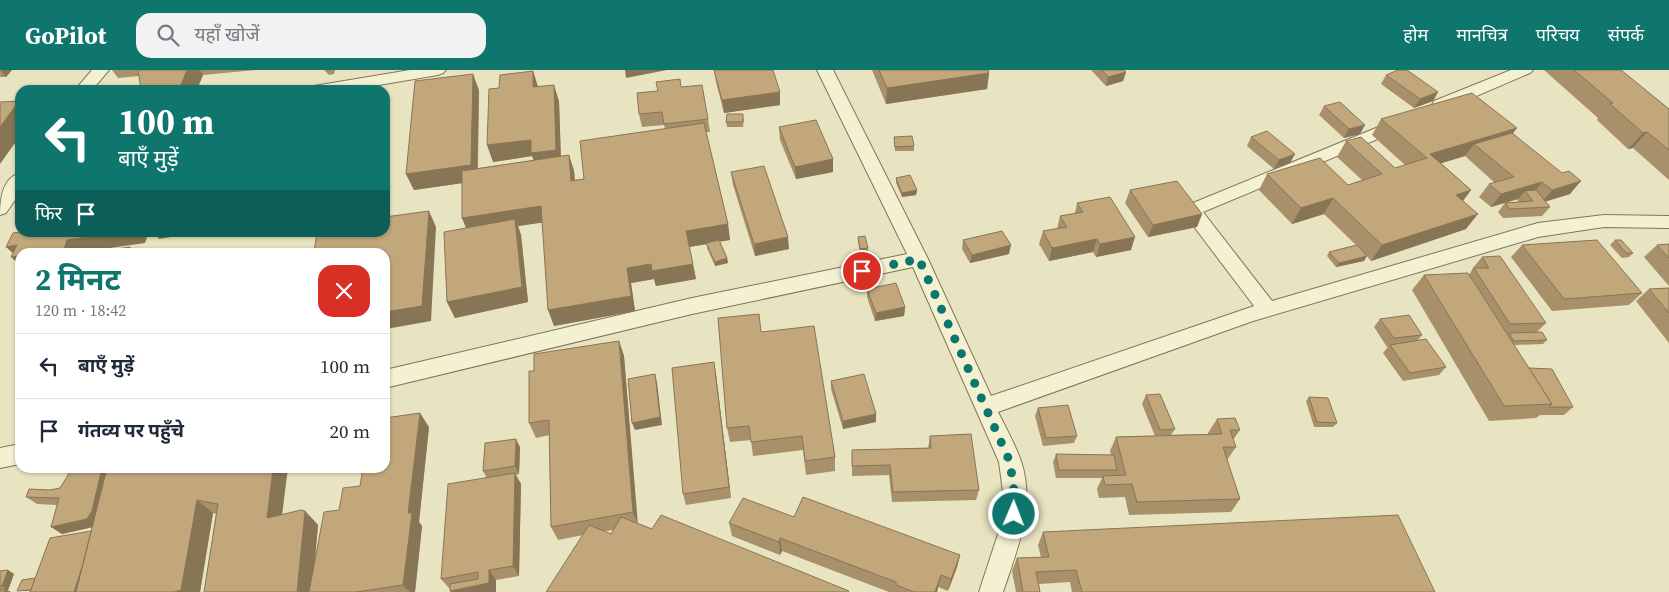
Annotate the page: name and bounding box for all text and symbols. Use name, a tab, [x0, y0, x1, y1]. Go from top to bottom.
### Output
search box	[136, 13, 486, 58]
text: GoPilot	[25, 19, 106, 52]
icon: search	[154, 21, 182, 49]
text: यहाँ खोजें	[194, 21, 260, 47]
text: होम	[1403, 22, 1428, 47]
text: मानचित्र	[1456, 22, 1508, 47]
text: परिचय	[1536, 22, 1580, 47]
text: संपर्क	[1608, 22, 1644, 47]
text: 100 m	[118, 98, 214, 146]
icon: left	[35, 105, 100, 170]
text: बाएँ मुड़ें	[118, 143, 178, 173]
text: फिर	[35, 200, 62, 226]
icon: arrive	[72, 200, 100, 228]
pin	[841, 250, 883, 292]
icon: arrive	[848, 257, 876, 285]
text: 2 मिनट	[35, 259, 121, 300]
button: close	[318, 265, 370, 317]
text: 120 m · 18:42	[35, 299, 126, 321]
icon: left	[35, 352, 63, 380]
text: बाएँ मुड़ें	[78, 352, 134, 378]
text: 100 m	[320, 353, 370, 379]
icon: arrive	[35, 417, 63, 445]
text: गंतव्य पर पहुँचे	[78, 417, 184, 443]
text: 20 m	[329, 418, 370, 444]
position arrow	[987, 487, 1039, 539]

